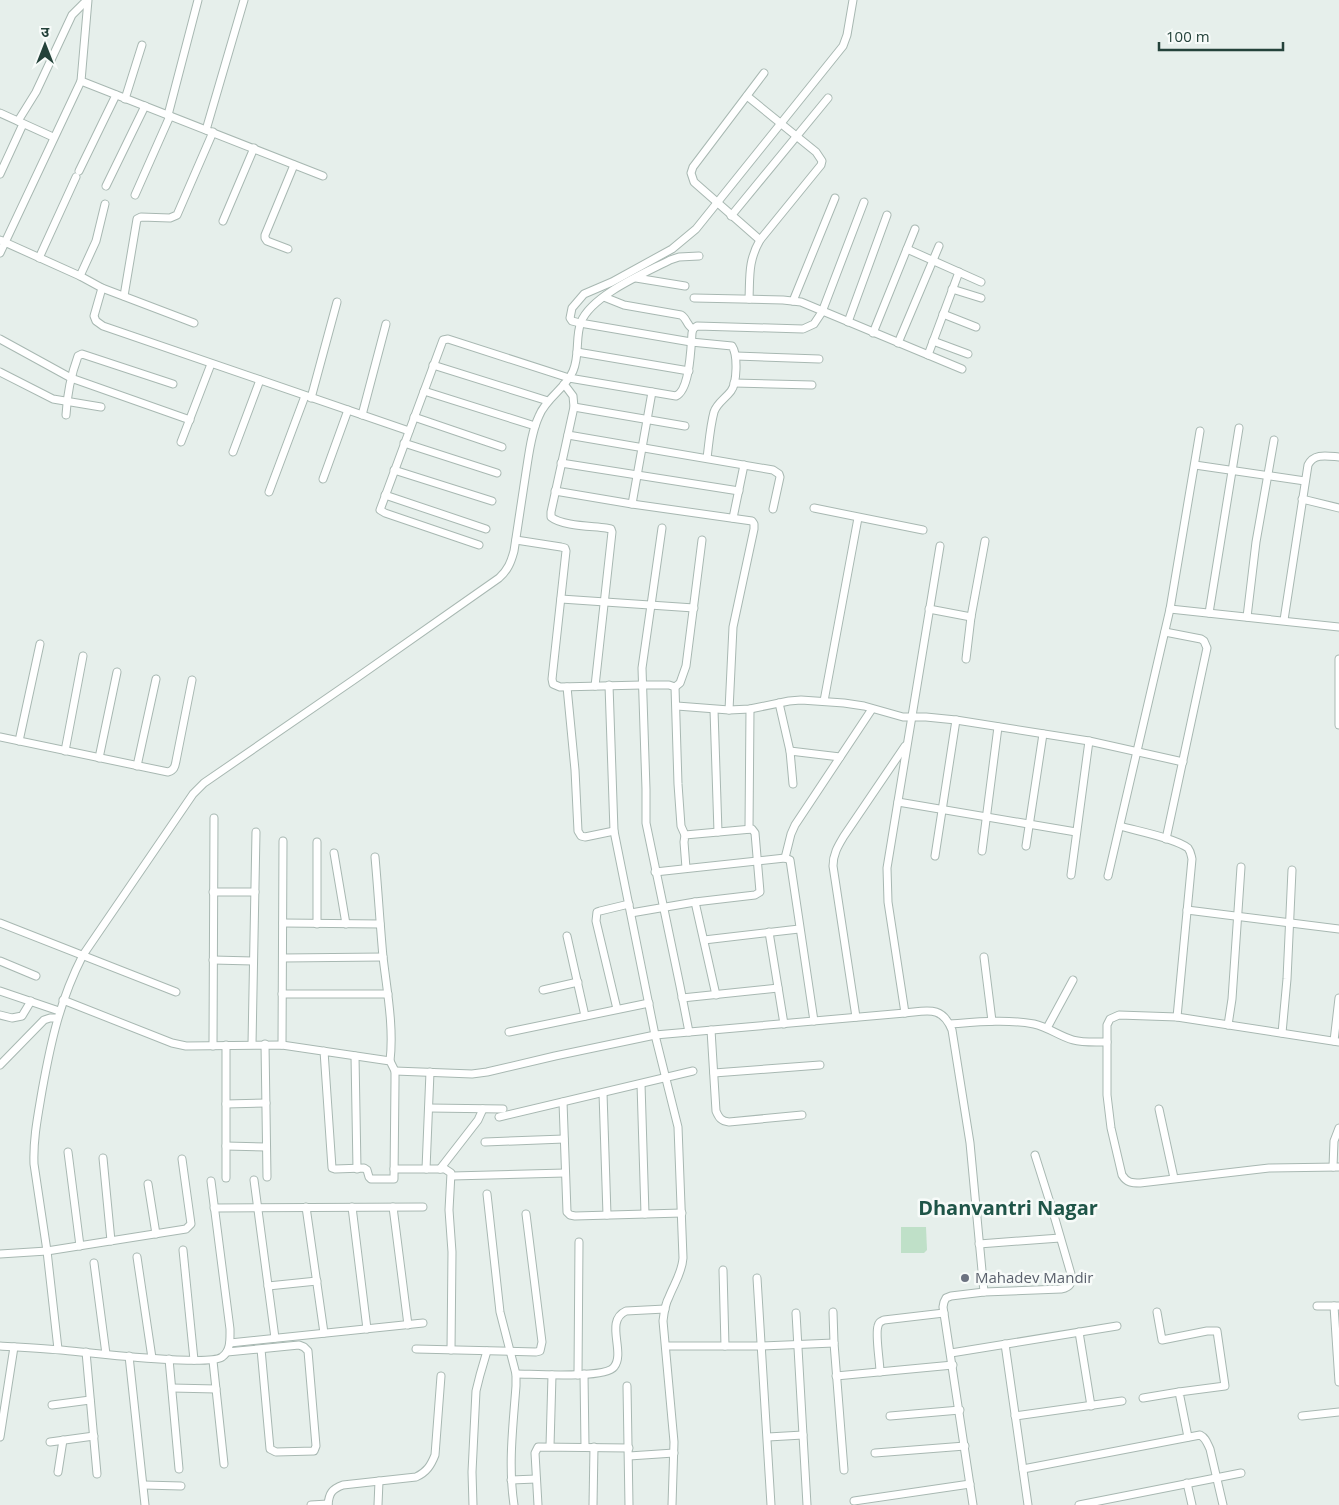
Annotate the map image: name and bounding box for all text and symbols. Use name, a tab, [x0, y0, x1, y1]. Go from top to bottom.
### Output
north arrow	[20, 20, 70, 70]
scale bar	[1159, 20, 1283, 52]
text: उ	[41, 22, 50, 41]
text: 100 m	[1166, 26, 1210, 46]
district label: Dhanvantri Nagar	[918, 1194, 1098, 1221]
place label: Mahadev Mandir	[975, 1267, 1093, 1287]
marker: Mahadev Mandir	[959, 1272, 971, 1284]

